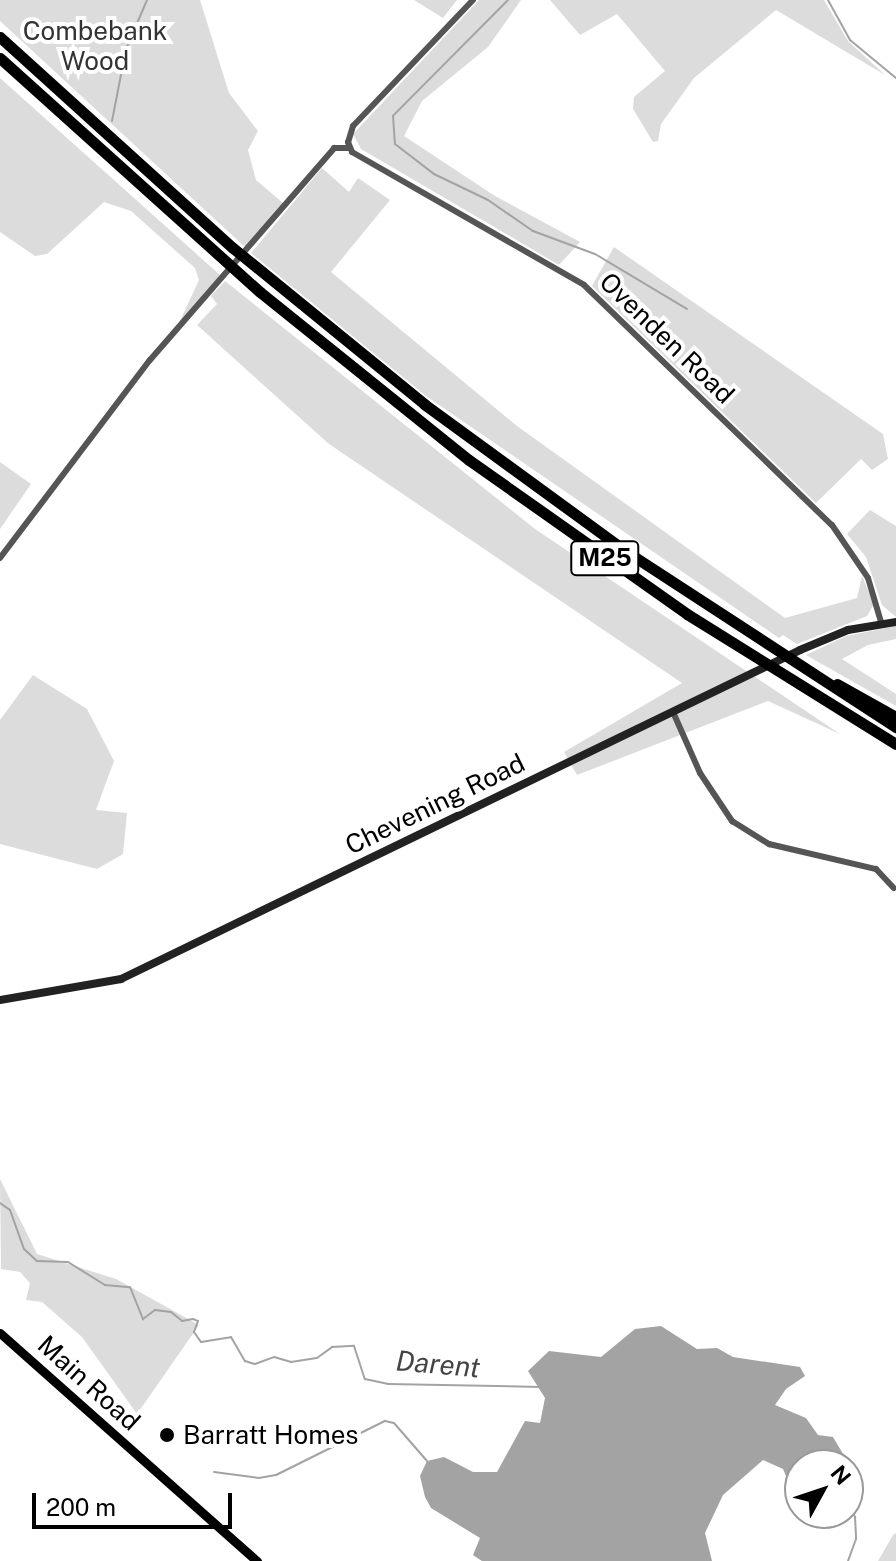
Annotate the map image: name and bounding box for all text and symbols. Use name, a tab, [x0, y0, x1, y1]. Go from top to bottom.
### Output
park label: Combebank Wood	[23, 15, 167, 76]
street label: Ovenden Road	[593, 266, 741, 410]
road number: M25	[569, 538, 641, 578]
street label: Chevening Road	[340, 747, 530, 861]
street label: Main Road	[31, 1329, 147, 1437]
water label: Darent	[394, 1344, 482, 1384]
place label: Barratt Homes	[183, 1419, 358, 1451]
marker: Barratt Homes	[158, 1426, 176, 1444]
north arrow	[784, 1449, 864, 1529]
text: N	[825, 1460, 856, 1490]
scale bar	[36, 1477, 236, 1527]
text: 200 m	[46, 1493, 116, 1521]

